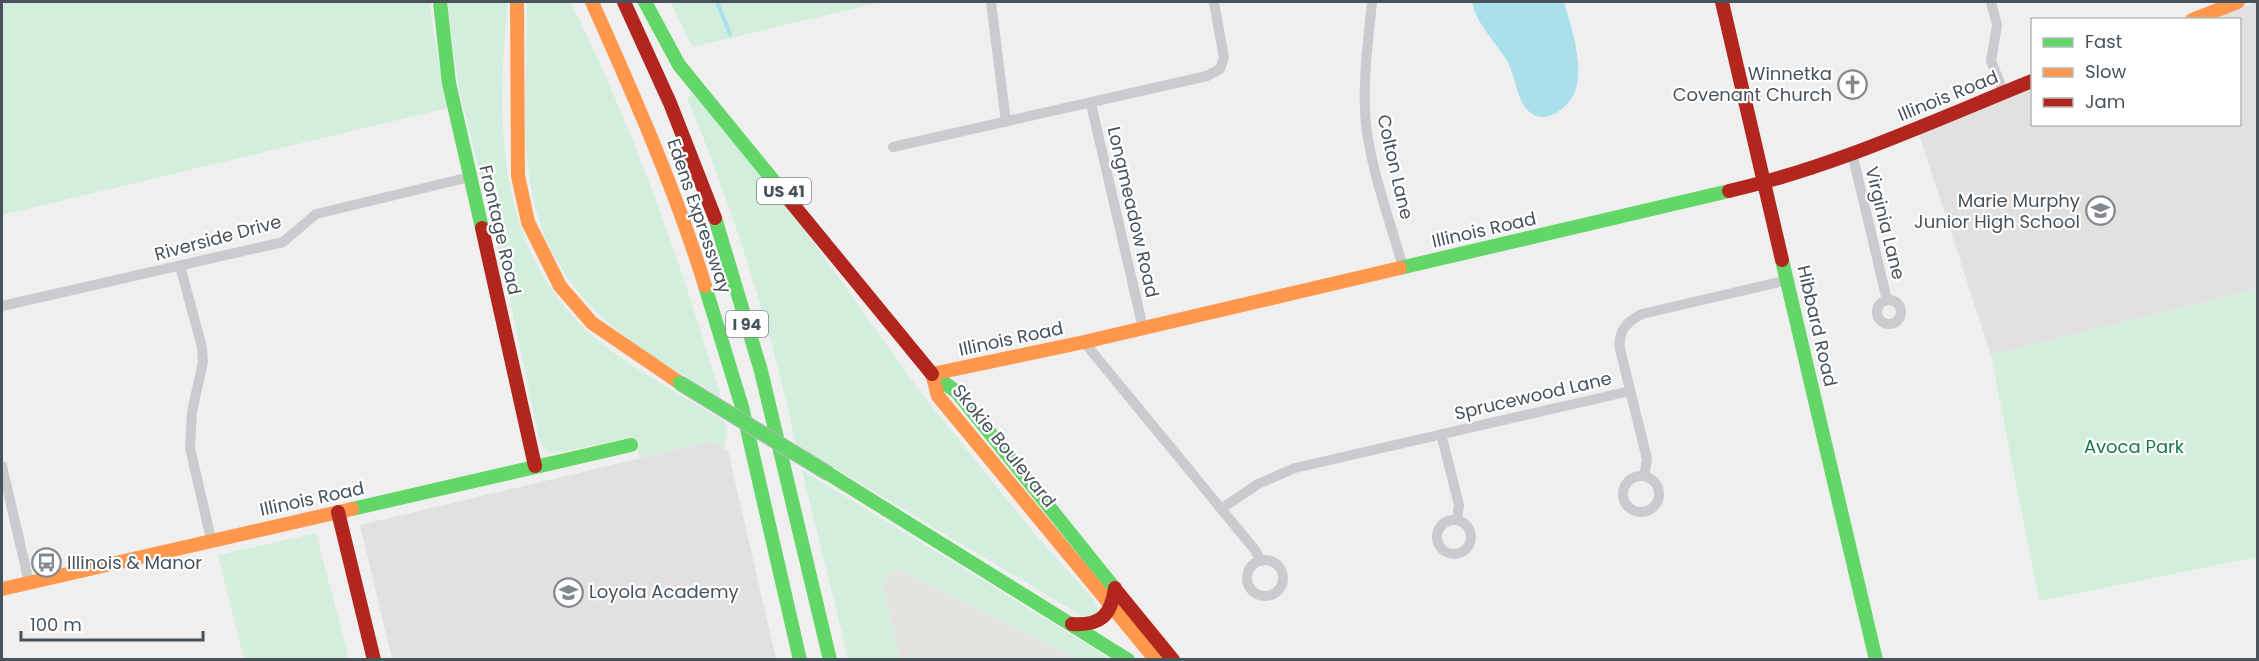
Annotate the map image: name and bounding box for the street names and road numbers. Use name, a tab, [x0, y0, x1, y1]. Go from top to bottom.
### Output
street label: Illinois Road	[1894, 64, 2002, 127]
street label: Colton Lane	[1371, 112, 1420, 222]
street label: Longmeadow Road	[1102, 124, 1165, 300]
street label: Edens Expressway	[661, 135, 738, 297]
street label: Frontage Road	[473, 163, 528, 297]
street label: Virginia Lane	[1859, 164, 1912, 282]
road number: US 41	[757, 178, 811, 204]
street label: Illinois Road	[1429, 205, 1538, 254]
street label: Riverside Drive	[152, 209, 284, 266]
street label: Hibbard Road	[1791, 263, 1844, 389]
road number: I 94	[726, 311, 768, 337]
street label: Illinois Road	[956, 315, 1065, 362]
street label: Sprucewood Lane	[1452, 365, 1614, 426]
street label: Skokie Boulevard	[947, 379, 1062, 513]
street label: Illinois Road	[257, 475, 366, 522]

